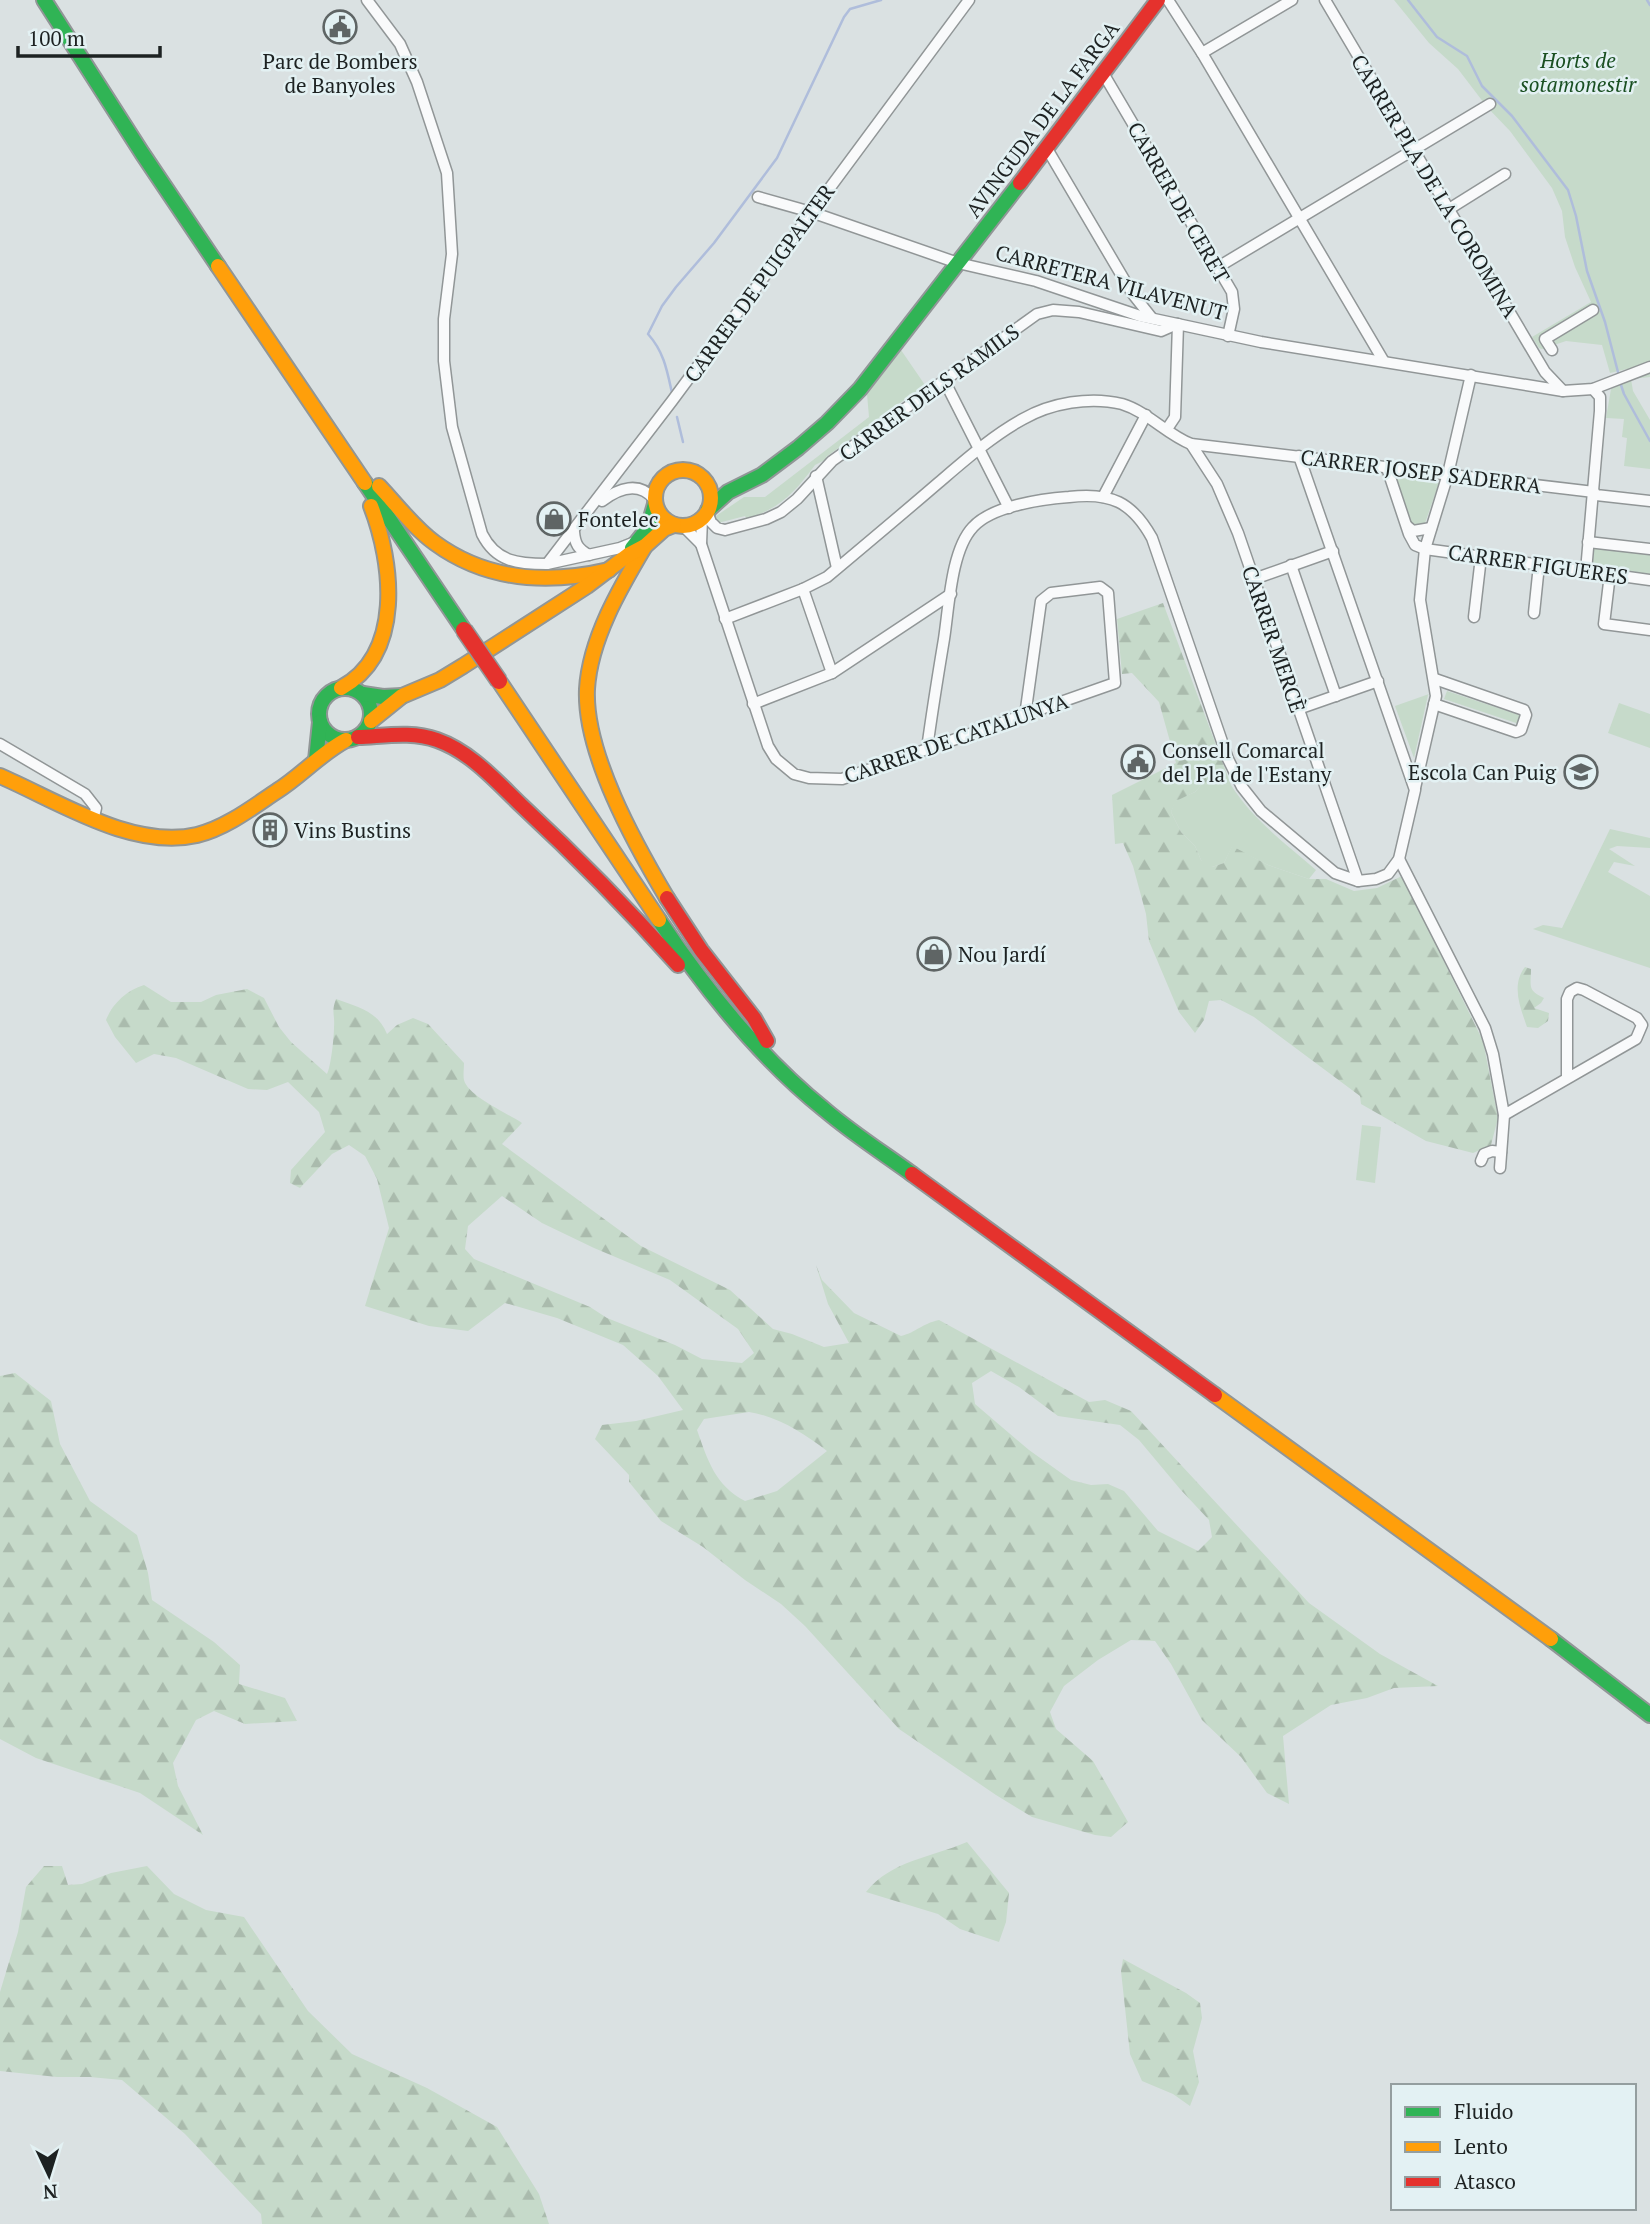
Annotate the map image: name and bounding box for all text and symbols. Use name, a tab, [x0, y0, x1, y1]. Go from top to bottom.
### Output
public building icon: Parc de Bombers de Banyoles	[321, 8, 359, 46]
scale bar	[18, 14, 159, 58]
street label: AVINGUDA DE LA FARGA	[959, 15, 1126, 223]
text: 100 m	[28, 24, 85, 52]
park label: Horts de sotamonestir	[1520, 46, 1637, 98]
place label: Parc de Bombers de Banyoles	[262, 47, 418, 99]
street label: CARRER PLA DE LA COROMINA	[1345, 49, 1525, 324]
street label: CARRER DE CERET	[1122, 116, 1236, 288]
street label: CARRER DE PUIGPALTER	[677, 178, 841, 388]
street label: CARRETERA VILAVENUT	[992, 238, 1230, 326]
street label: CARRER DELS RAMILS	[833, 317, 1025, 467]
street label: CARRER JOSEP SADERRA	[1299, 442, 1544, 500]
shop icon: Fontelec	[535, 500, 573, 538]
place label: Fontelec	[578, 505, 659, 533]
street label: CARRER FIGUERES	[1446, 538, 1630, 590]
street label: CARRER MERCÈ	[1236, 562, 1312, 716]
street label: CARRER DE CATALUNYA	[840, 686, 1072, 790]
place label: Consell Comarcal del Pla de l'Estany	[1162, 736, 1332, 788]
public building icon: Consell Comarcal del Pla de l'Estany	[1119, 743, 1157, 781]
school or university icon: Escola Can Puig	[1562, 753, 1600, 791]
place label: Escola Can Puig	[1408, 758, 1557, 786]
building icon: Vins Bustins	[251, 811, 289, 849]
place label: Vins Bustins	[294, 816, 411, 844]
shop icon: Nou Jardí	[915, 935, 953, 973]
place label: Nou Jardí	[958, 940, 1047, 968]
legend	[1391, 2084, 1636, 2210]
text: Fluido	[1454, 2097, 1513, 2125]
text: Lento	[1454, 2132, 1508, 2160]
north arrow	[14, 2140, 84, 2210]
text: Atasco	[1454, 2167, 1516, 2195]
text: N	[42, 2179, 58, 2205]

